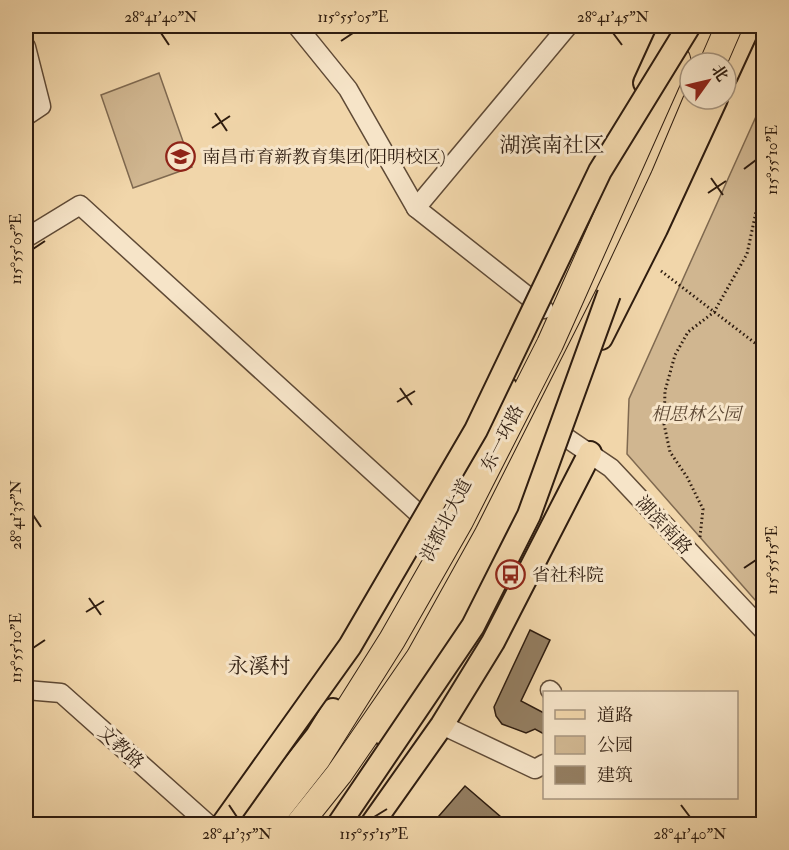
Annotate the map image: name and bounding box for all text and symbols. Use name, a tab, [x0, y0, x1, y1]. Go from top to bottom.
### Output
text: 28°41'40"N	[125, 8, 198, 27]
text: 115°55'05"E	[317, 8, 389, 27]
text: 28°41'45"N	[577, 8, 650, 27]
north arrow	[678, 51, 738, 111]
text: 北	[707, 61, 732, 85]
text: 115°55'10"E	[763, 125, 782, 195]
district label: 湖滨南社区	[500, 132, 605, 159]
school or university icon: 南昌市育新教育集团(阳明校区)	[165, 141, 197, 173]
place label: 南昌市育新教育集团(阳明校区)	[202, 146, 446, 169]
text: 115°55'05"E	[7, 213, 26, 285]
street label: 东一环路	[476, 401, 529, 476]
park label: 相思林公园	[651, 403, 744, 426]
street label: 洪都北大道	[416, 475, 477, 566]
text: 28°41'35"N	[7, 480, 26, 550]
street label: 湖滨南路	[631, 491, 697, 560]
text: 115°55'15"E	[763, 525, 782, 594]
bus stop icon: 省社科院	[495, 559, 527, 591]
place label: 省社科院	[532, 564, 604, 587]
text: 115°55'10"E	[7, 613, 26, 683]
district label: 永溪村	[228, 653, 291, 680]
legend	[543, 691, 738, 799]
text: 道路	[597, 704, 633, 727]
street label: 文教路	[93, 721, 148, 774]
text: 公园	[597, 734, 633, 757]
text: 建筑	[597, 764, 633, 787]
text: 28°41'35"N	[202, 825, 272, 844]
text: 115°55'15"E	[340, 825, 409, 844]
text: 28°41'40"N	[654, 825, 727, 844]

